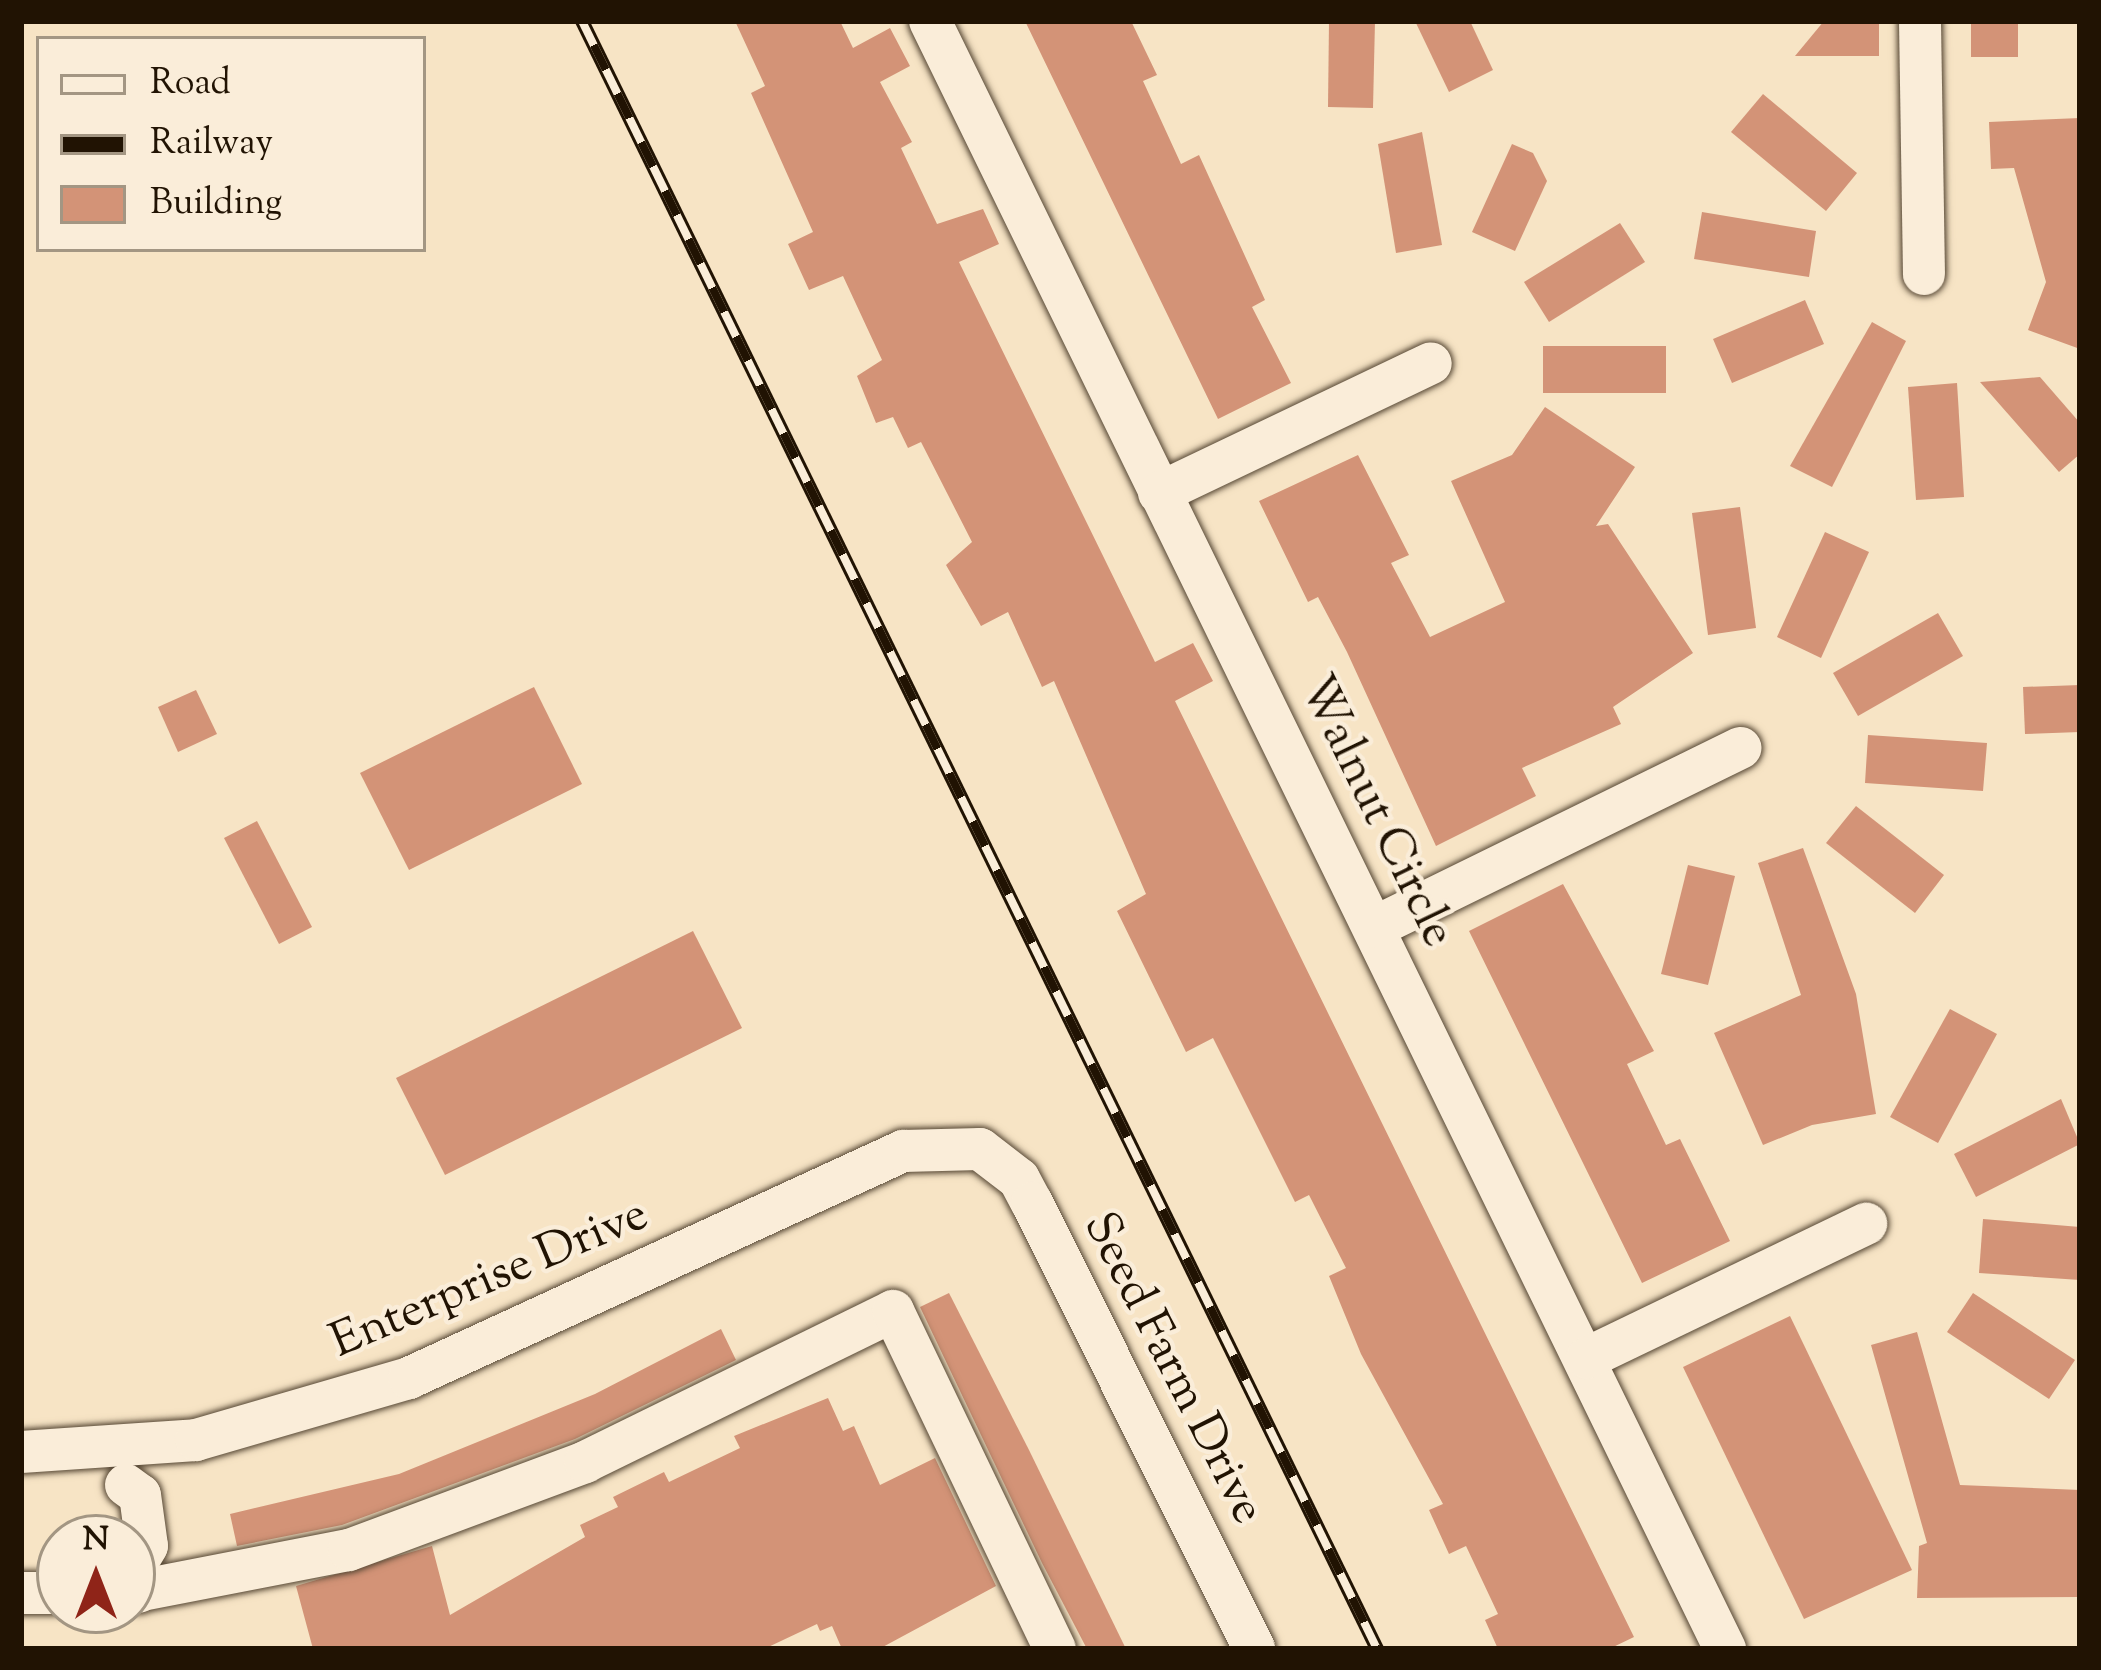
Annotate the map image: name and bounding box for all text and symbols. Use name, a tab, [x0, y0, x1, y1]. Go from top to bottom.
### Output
legend	[36, 36, 426, 252]
text: Road	[150, 58, 231, 110]
text: Railway	[150, 118, 273, 170]
text: Building	[150, 178, 282, 230]
street label: Walnut Circle	[1285, 667, 1465, 957]
street label: Enterprise Drive	[323, 1187, 657, 1373]
street label: Seed Farm Drive	[1069, 1204, 1275, 1534]
north arrow	[36, 1514, 156, 1634]
text: N	[83, 1517, 109, 1565]

